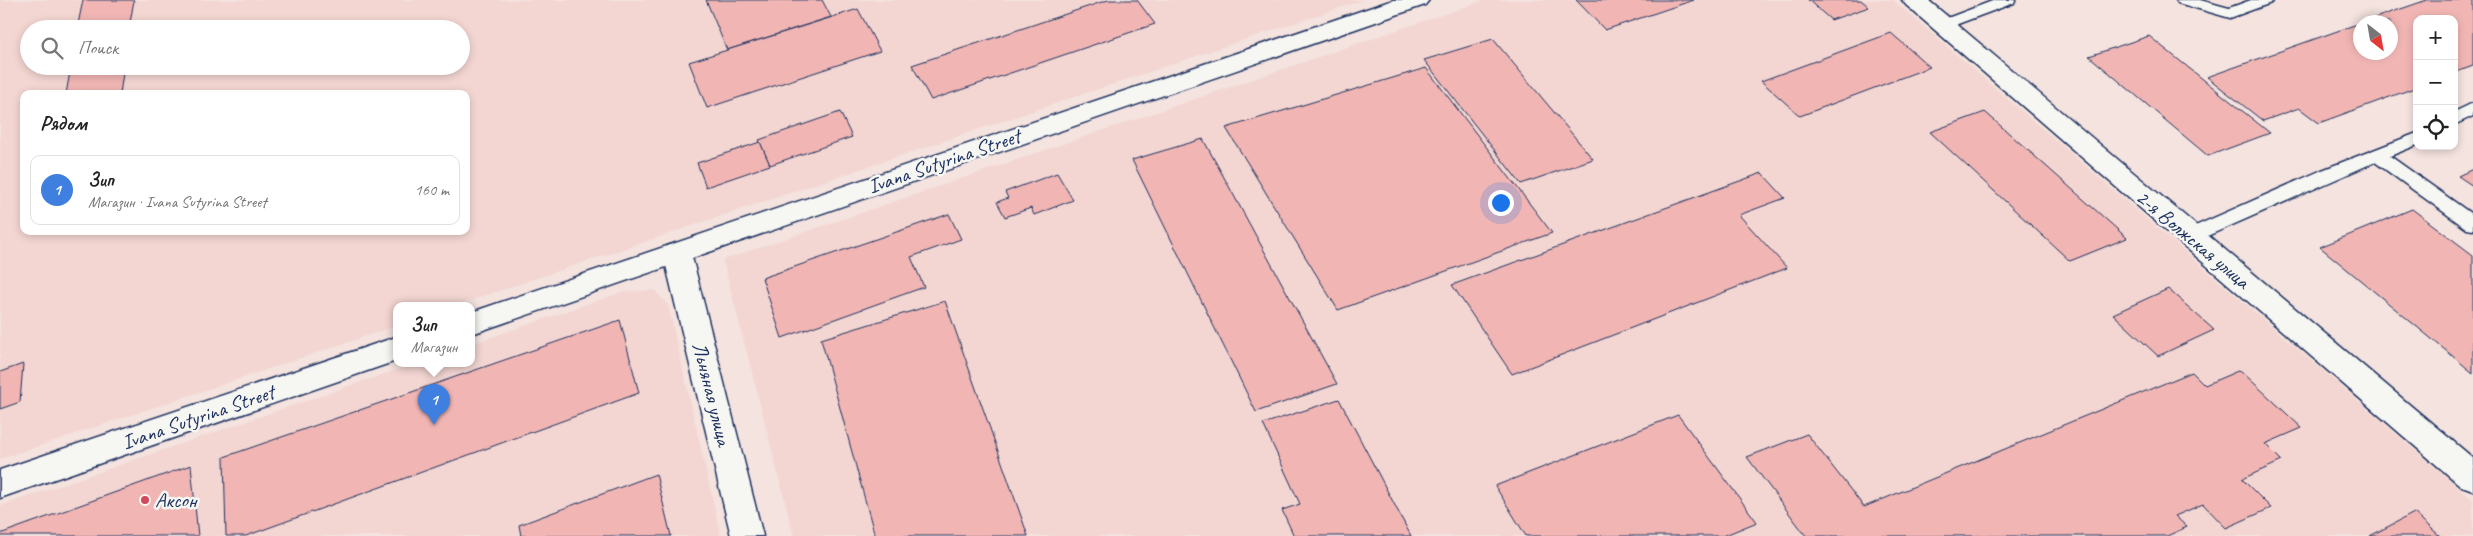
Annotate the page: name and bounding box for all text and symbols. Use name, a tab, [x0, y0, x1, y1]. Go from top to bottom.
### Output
north arrow	[2353, 15, 2398, 60]
map controls	[2413, 15, 2458, 150]
button: +	[2413, 15, 2458, 60]
search box	[20, 20, 470, 75]
icon: search	[38, 34, 66, 62]
text: Поиск	[78, 36, 118, 60]
button: −	[2413, 60, 2458, 105]
button: locate	[2413, 105, 2458, 150]
text: Рядом	[40, 110, 87, 136]
street label: Ivana Sutyrina Street	[865, 122, 1026, 199]
text: Зип	[88, 168, 114, 192]
text: 1	[53, 180, 61, 200]
text: 160 m	[415, 180, 449, 200]
street label: 2-я Волжская улица	[2131, 184, 2257, 295]
your location	[1488, 190, 1514, 216]
text: Магазин · Ivana Sutyrina Street	[88, 192, 267, 212]
popup	[393, 302, 475, 367]
text: Зип	[411, 313, 437, 337]
text: Магазин	[411, 337, 457, 357]
street label: Льняная улица	[687, 340, 738, 451]
street label: Ivana Sutyrina Street	[119, 378, 280, 455]
pin: 1	[418, 384, 450, 425]
place label: Аксон	[155, 487, 198, 513]
marker: Аксон	[139, 494, 151, 506]

